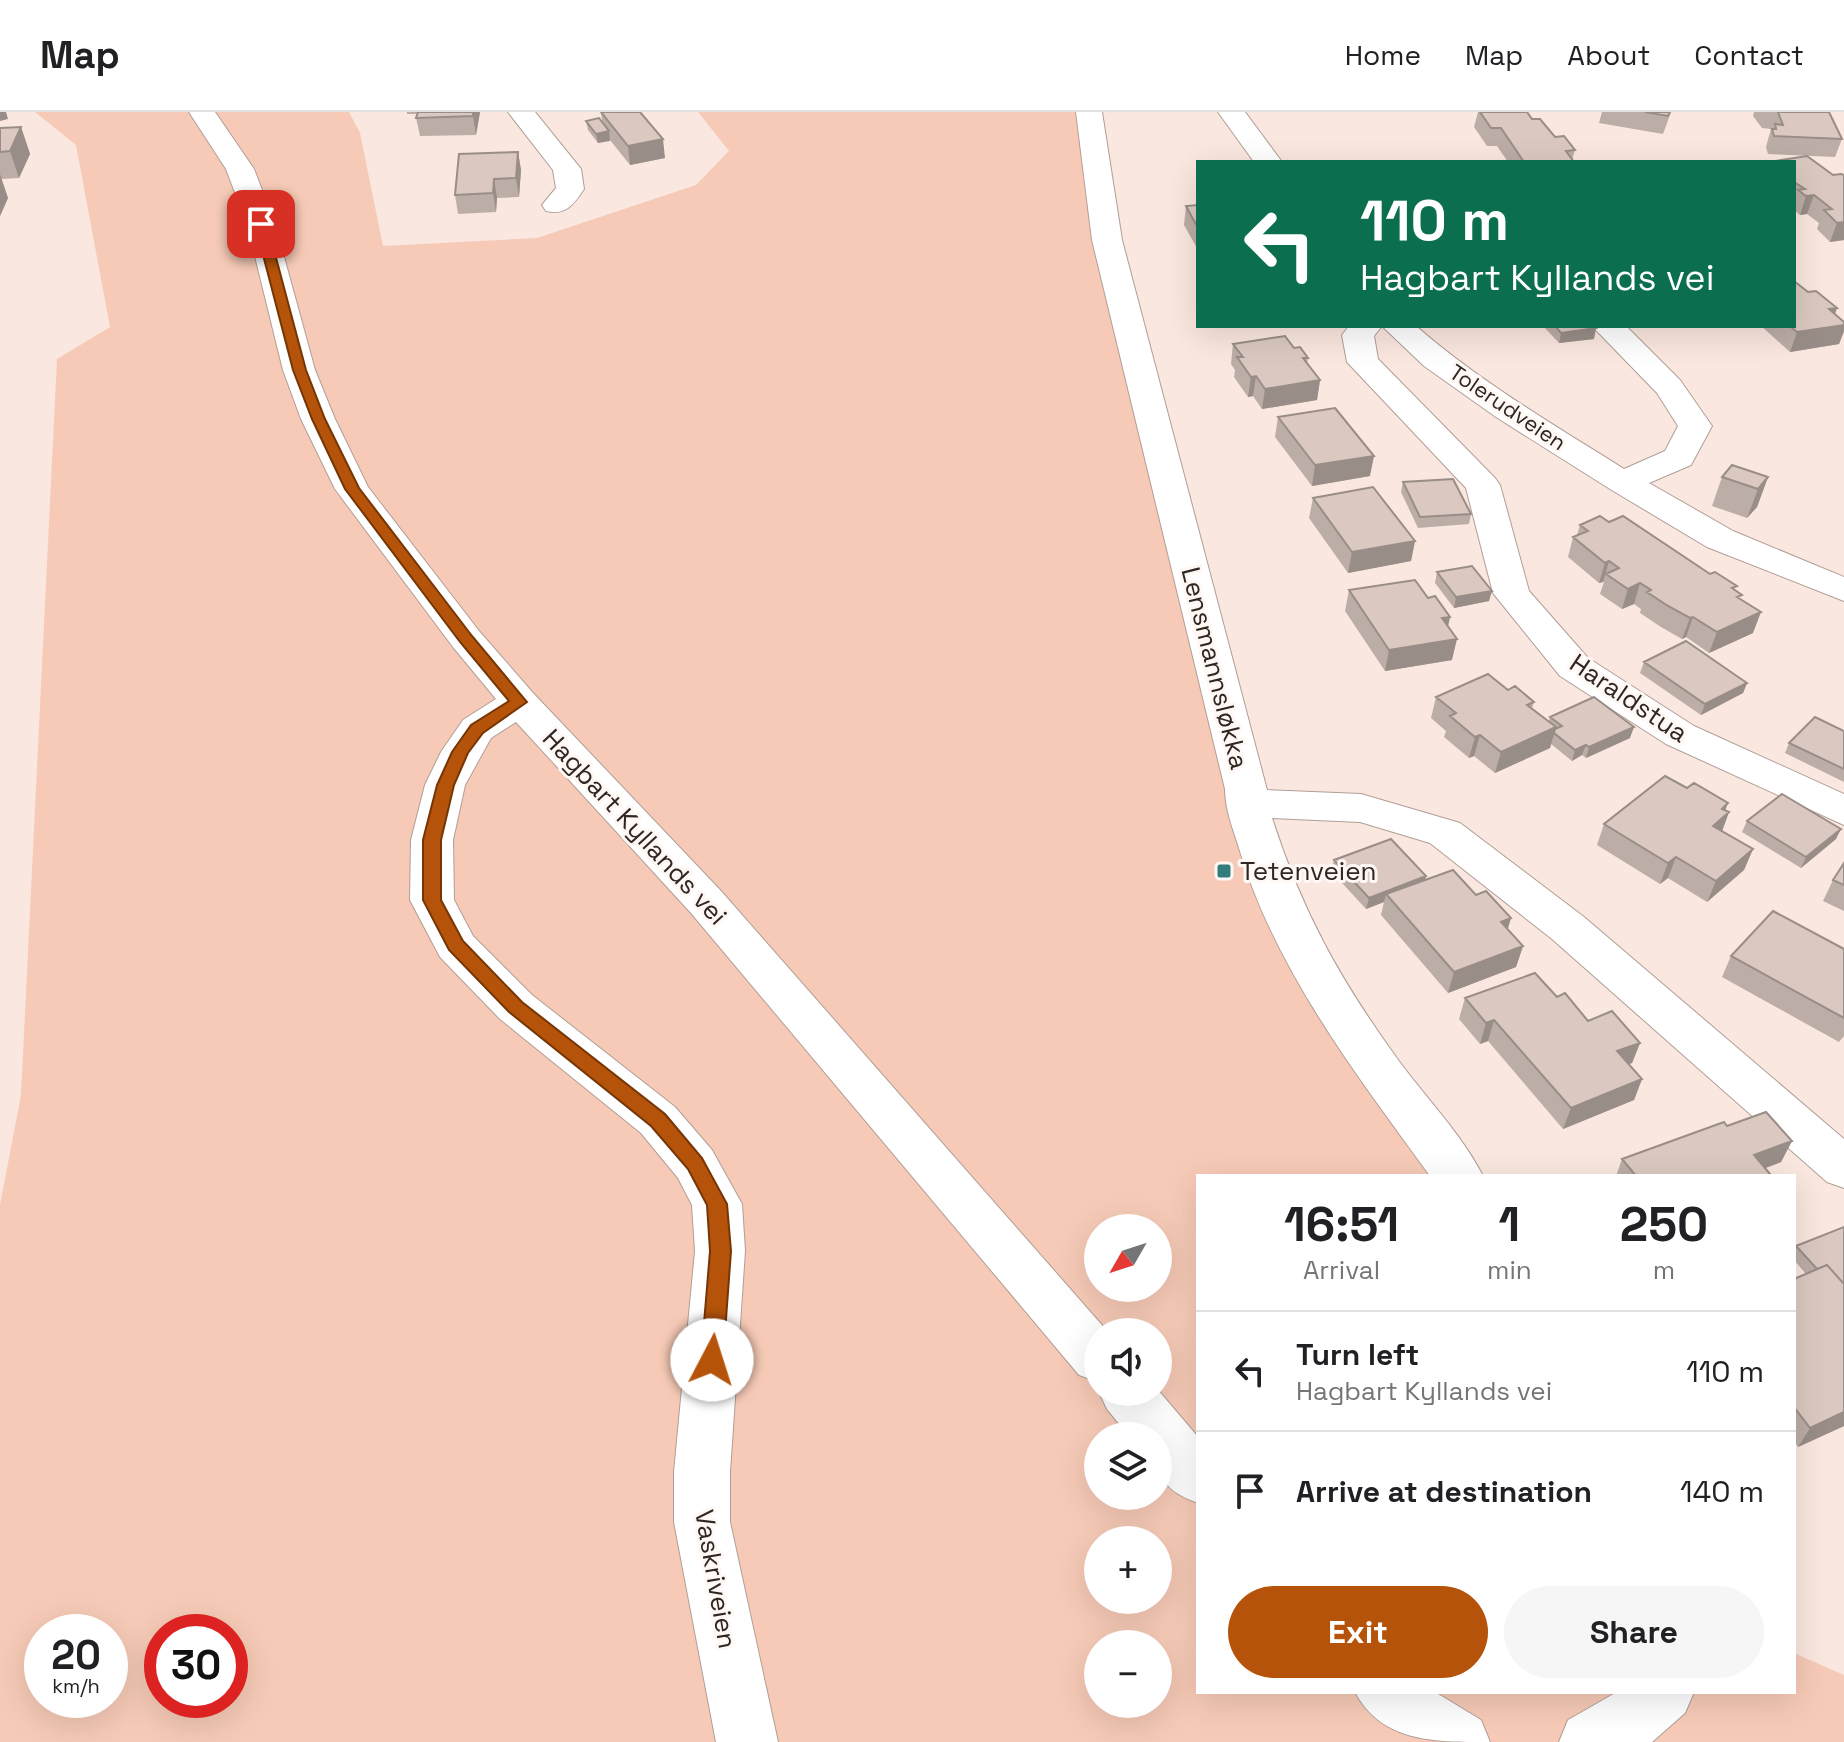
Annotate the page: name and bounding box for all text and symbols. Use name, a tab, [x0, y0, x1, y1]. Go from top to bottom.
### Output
text: Map	[40, 31, 120, 79]
text: Home	[1345, 37, 1421, 73]
text: Map	[1465, 37, 1523, 73]
text: About	[1567, 37, 1650, 73]
text: Contact	[1694, 37, 1804, 73]
text: 110 m	[1360, 185, 1509, 256]
pin	[227, 190, 295, 258]
icon: left	[1228, 192, 1332, 296]
icon: arrive	[239, 202, 283, 246]
text: Hagbart Kyllands vei	[1360, 255, 1714, 301]
street label: Tolerudveien	[1444, 358, 1572, 456]
street label: Lensmannsløkka	[1173, 563, 1257, 773]
street label: Haraldstua	[1563, 646, 1695, 750]
street label: Hagbart Kyllands vei	[535, 722, 735, 932]
place label: Tetenveien	[1240, 854, 1377, 888]
marker: Tetenveien	[1215, 862, 1233, 880]
text: 16:51	[1284, 1194, 1399, 1255]
text: 1	[1499, 1194, 1520, 1255]
text: 250	[1620, 1194, 1708, 1255]
north arrow	[1084, 1214, 1172, 1302]
map controls	[1084, 1214, 1172, 1718]
text: Arrival	[1303, 1253, 1380, 1287]
text: min	[1487, 1253, 1532, 1287]
text: m	[1653, 1253, 1675, 1287]
position arrow	[670, 1318, 754, 1402]
button: sound	[1084, 1318, 1172, 1406]
text: Turn left	[1296, 1335, 1419, 1374]
icon: left	[1228, 1349, 1272, 1393]
text: 110 m	[1686, 1352, 1764, 1391]
text: Hagbart Kyllands vei	[1296, 1374, 1552, 1408]
button: layers	[1084, 1422, 1172, 1510]
icon: arrive	[1228, 1469, 1272, 1513]
text: Arrive at destination	[1296, 1472, 1592, 1511]
text: 140 m	[1680, 1472, 1764, 1511]
street label: Vaskriveien	[687, 1507, 745, 1651]
button: +	[1084, 1526, 1172, 1614]
button: Exit	[1228, 1586, 1488, 1678]
button: Share	[1504, 1586, 1764, 1678]
speed limit sign: 30	[144, 1614, 248, 1718]
text: 20	[51, 1630, 101, 1681]
button: −	[1084, 1630, 1172, 1718]
text: km/h	[52, 1673, 100, 1699]

